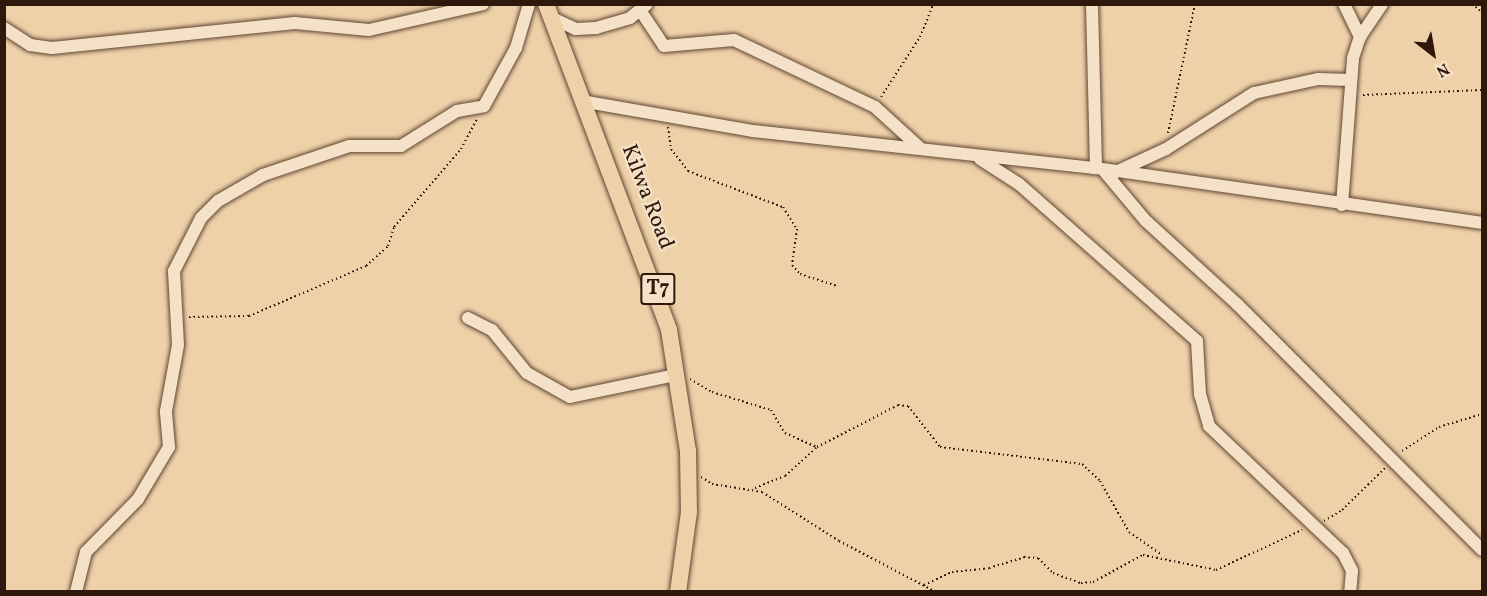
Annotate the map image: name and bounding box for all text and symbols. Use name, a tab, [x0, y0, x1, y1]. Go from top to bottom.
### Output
north arrow	[1403, 24, 1463, 84]
text: N	[1432, 57, 1453, 82]
street label: Kilwa Road	[615, 141, 679, 253]
road number: T7	[640, 271, 676, 307]

